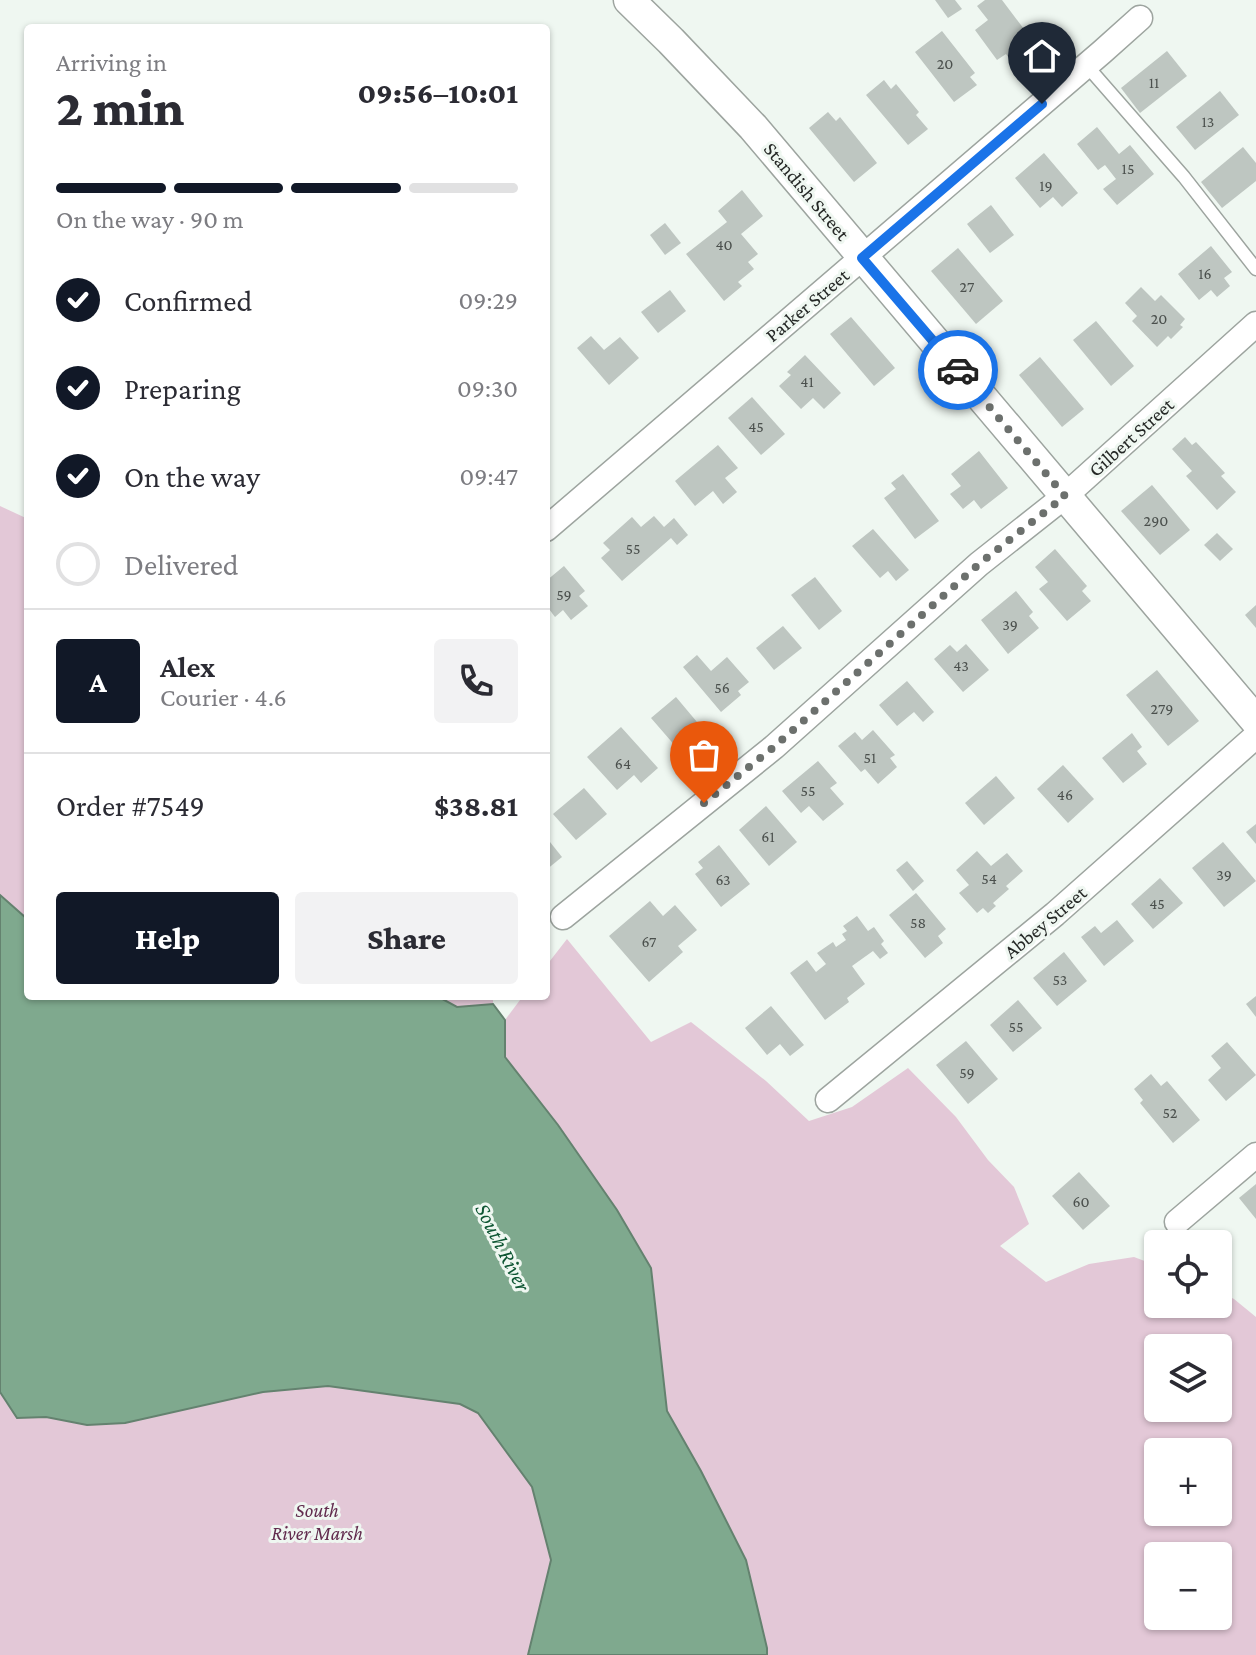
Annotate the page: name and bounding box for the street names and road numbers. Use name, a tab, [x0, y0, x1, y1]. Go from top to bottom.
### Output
street label: Standish Street	[760, 138, 855, 245]
street label: Parker Street	[761, 264, 853, 346]
street label: Gilbert Street	[1084, 393, 1178, 481]
street label: Abbey Street	[999, 881, 1091, 963]

